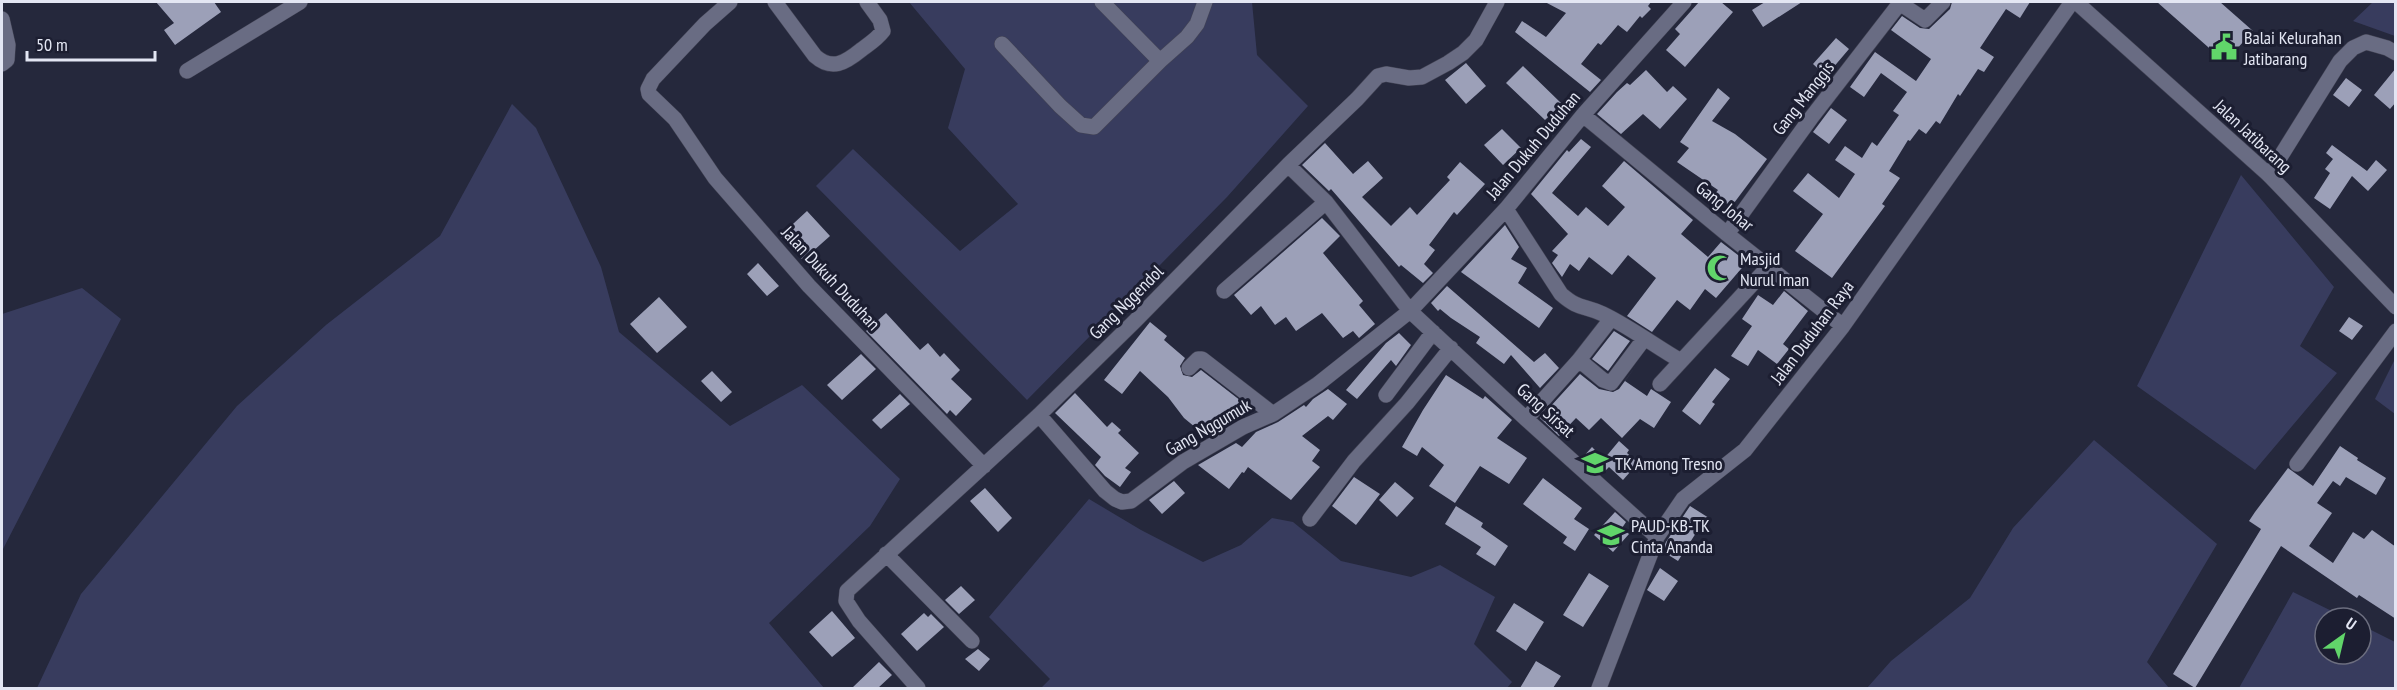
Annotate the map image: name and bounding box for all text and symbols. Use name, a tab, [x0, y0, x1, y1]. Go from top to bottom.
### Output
scale bar	[27, 24, 154, 62]
place label: Balai Kelurahan Jatibarang	[2243, 26, 2342, 70]
public building icon: Balai Kelurahan Jatibarang	[2209, 32, 2239, 62]
text: 50 m	[36, 33, 68, 56]
street label: Gang Manggis	[1767, 56, 1839, 140]
street label: Jalan Dukuh Duduhan	[1480, 86, 1585, 205]
street label: Jalan Jatibarang	[2209, 94, 2297, 178]
street label: Gang Johar	[1691, 176, 1759, 236]
street label: Jalan Dukuh Duduhan	[776, 220, 885, 335]
place label: Masjid Nurul Iman	[1740, 247, 1809, 291]
mosque icon: Masjid Nurul Iman	[1705, 253, 1735, 283]
street label: Gang Nggendol	[1084, 259, 1169, 344]
street label: Jalan Duduhan Raya	[1765, 275, 1859, 389]
street label: Gang Sirsat	[1512, 378, 1580, 442]
street label: Gang Nggumuk	[1161, 393, 1255, 461]
school or university icon: TK Among Tresno	[1580, 448, 1610, 478]
place label: TK Among Tresno	[1615, 452, 1723, 475]
place label: PAUD-KB-TK Cinta Ananda	[1631, 514, 1713, 558]
school or university icon: PAUD-KB-TK Cinta Ananda	[1596, 520, 1626, 550]
north arrow	[2313, 606, 2373, 666]
text: U	[2342, 613, 2360, 634]

